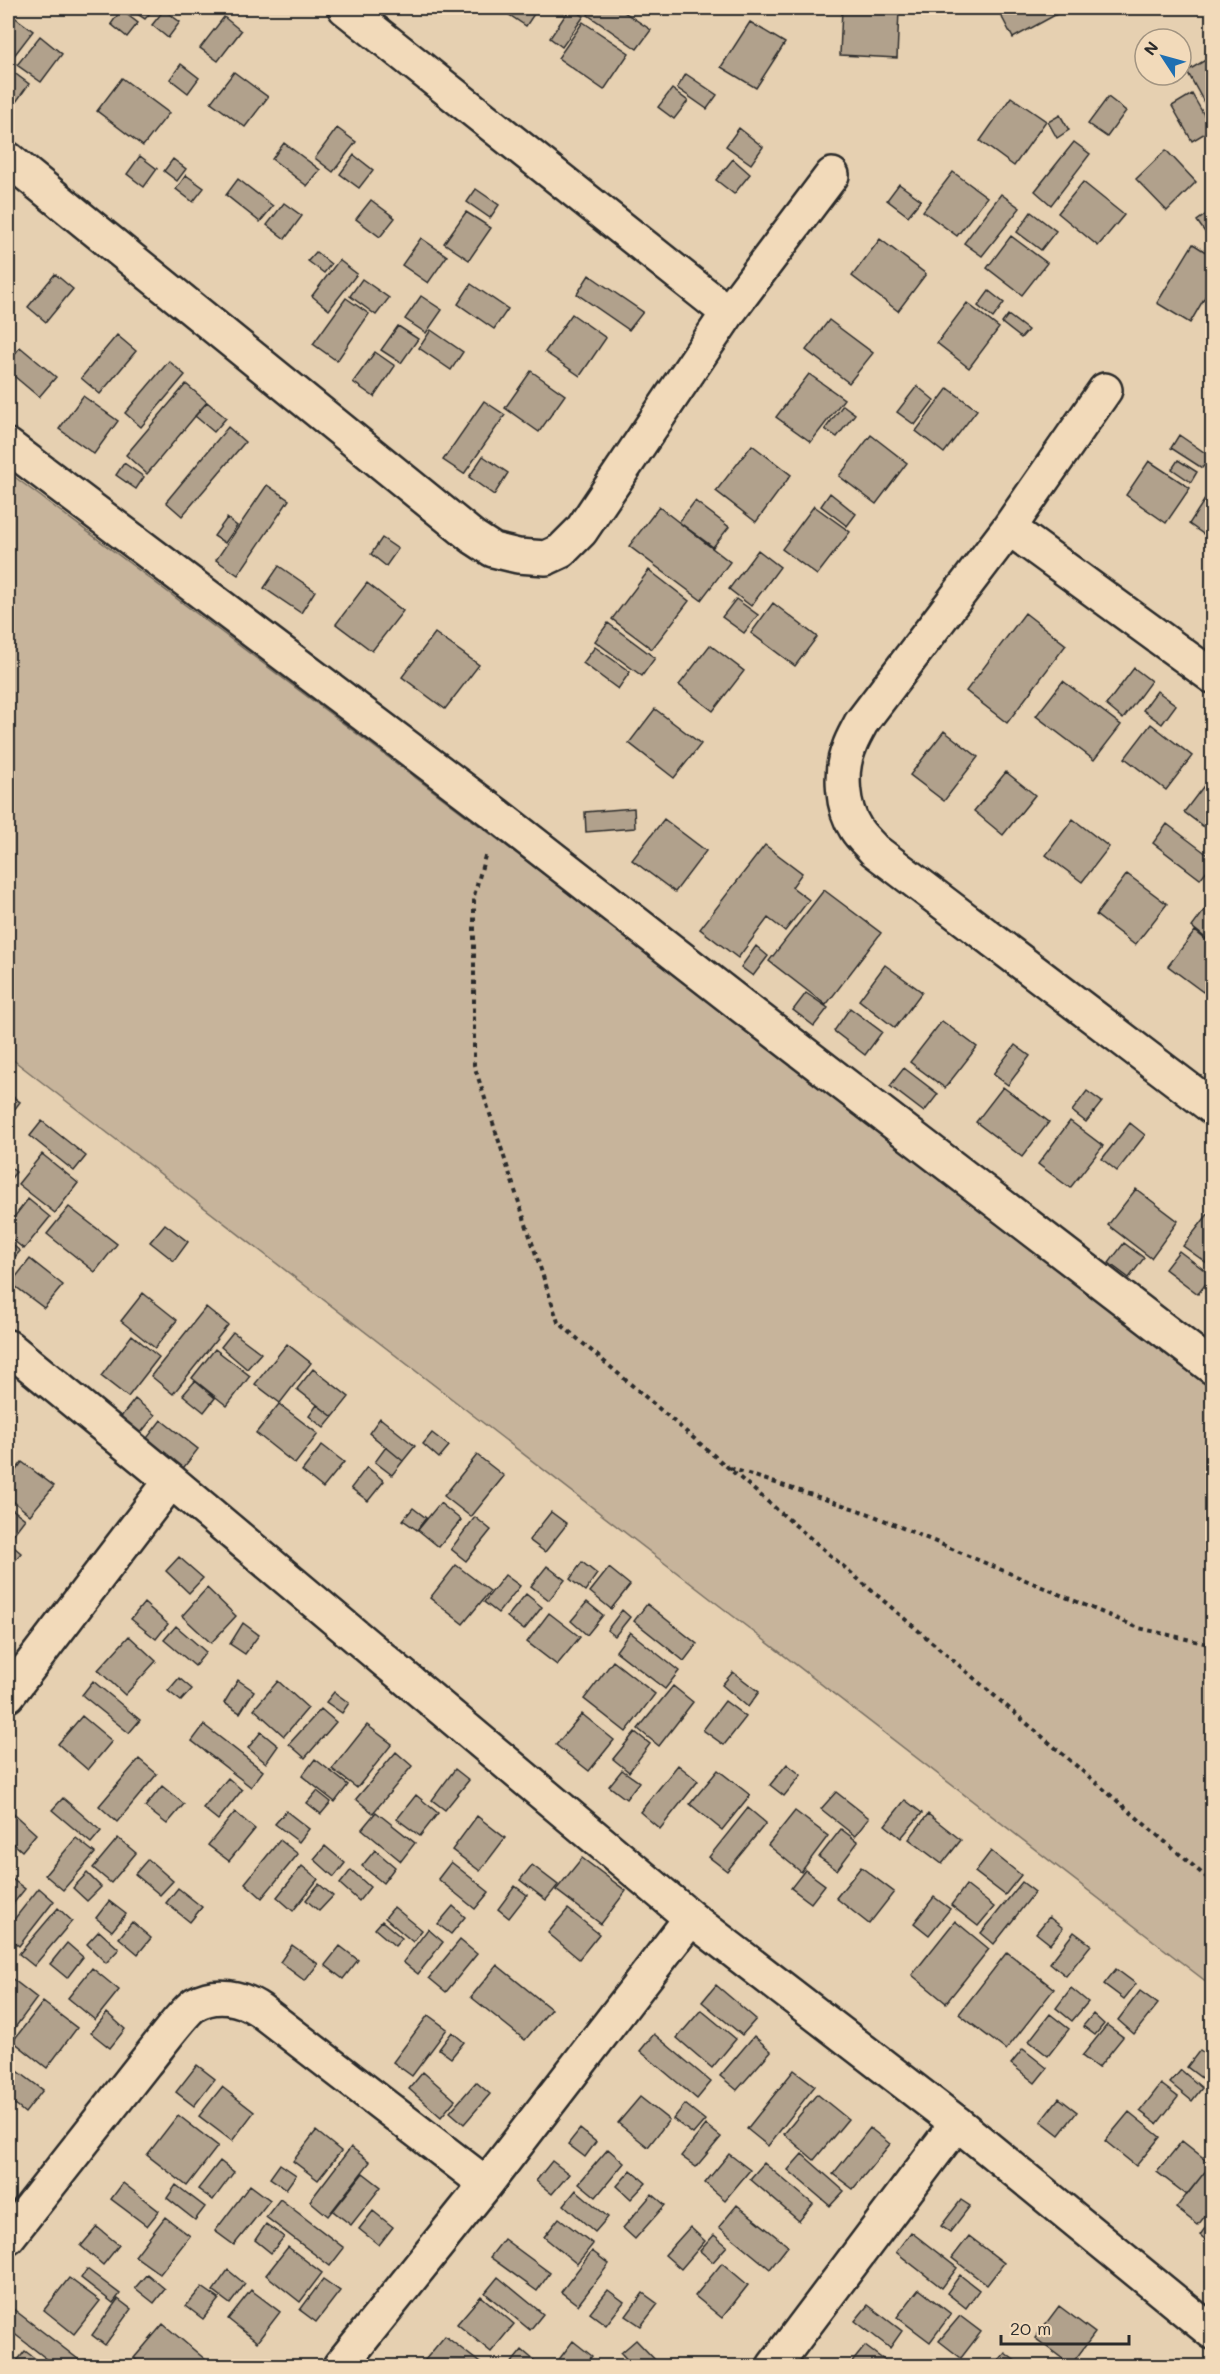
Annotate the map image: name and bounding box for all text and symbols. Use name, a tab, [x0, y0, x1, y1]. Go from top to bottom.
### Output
north arrow	[1133, 27, 1193, 87]
text: N	[1138, 37, 1163, 59]
scale bar	[1001, 2308, 1128, 2346]
text: 20 m	[1010, 2316, 1051, 2340]

